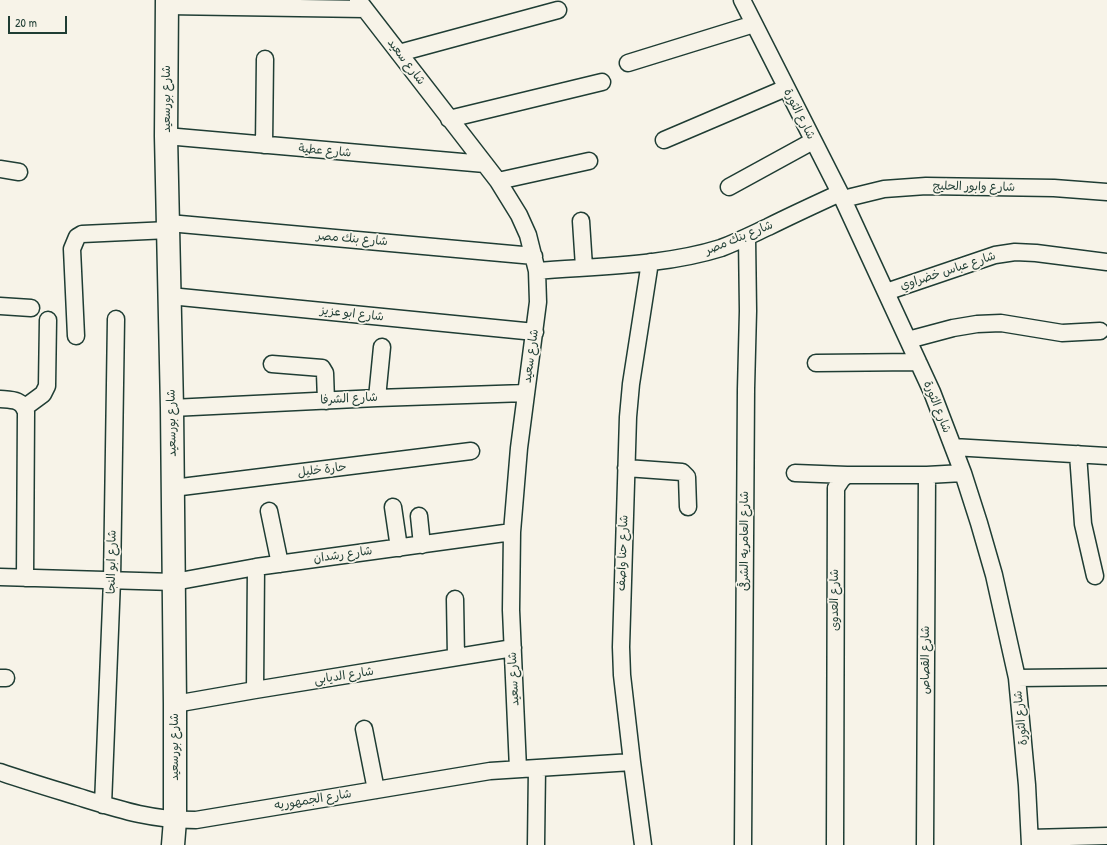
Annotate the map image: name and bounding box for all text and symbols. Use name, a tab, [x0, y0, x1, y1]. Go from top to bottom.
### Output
scale bar	[10, 8, 69, 34]
text: 20 m	[15, 14, 37, 31]
street label: شارع سعيد	[384, 36, 428, 88]
street label: شارع بورسعيد	[160, 65, 174, 133]
street label: شارع الثورة	[780, 86, 818, 142]
street label: شارع عطية	[298, 142, 352, 160]
street label: شارع وابور الحليج	[933, 179, 1015, 195]
street label: شارع بنك مصر	[703, 218, 775, 258]
street label: شارع بنك مصر	[316, 229, 388, 249]
street label: شارع عباس خضراوي	[898, 249, 998, 293]
street label: شارع ابو عزيز	[319, 303, 385, 325]
street label: شارع سعيد	[520, 328, 542, 384]
street label: شارع الثورة	[920, 379, 954, 435]
street label: شارع بورسعيد	[164, 389, 180, 457]
street label: شارع الشرفا	[320, 390, 378, 408]
street label: حارة خليل	[297, 460, 347, 480]
street label: شارع العامريه الشرقى	[738, 491, 752, 591]
street label: شارع حنا واصف	[614, 515, 632, 591]
street label: شارع ابو النجا	[104, 530, 120, 594]
street label: شارع رشدان	[313, 544, 373, 566]
street label: شارع العدوى	[828, 569, 842, 631]
street label: شارع القصاص	[919, 626, 933, 694]
street label: شارع سعيد	[505, 652, 523, 706]
street label: شارع الديابى	[313, 664, 375, 688]
street label: شارع الثورة	[1011, 690, 1031, 746]
street label: شارع بورسعيد	[168, 713, 182, 781]
street label: شارع الجمهوريه	[273, 787, 353, 813]

